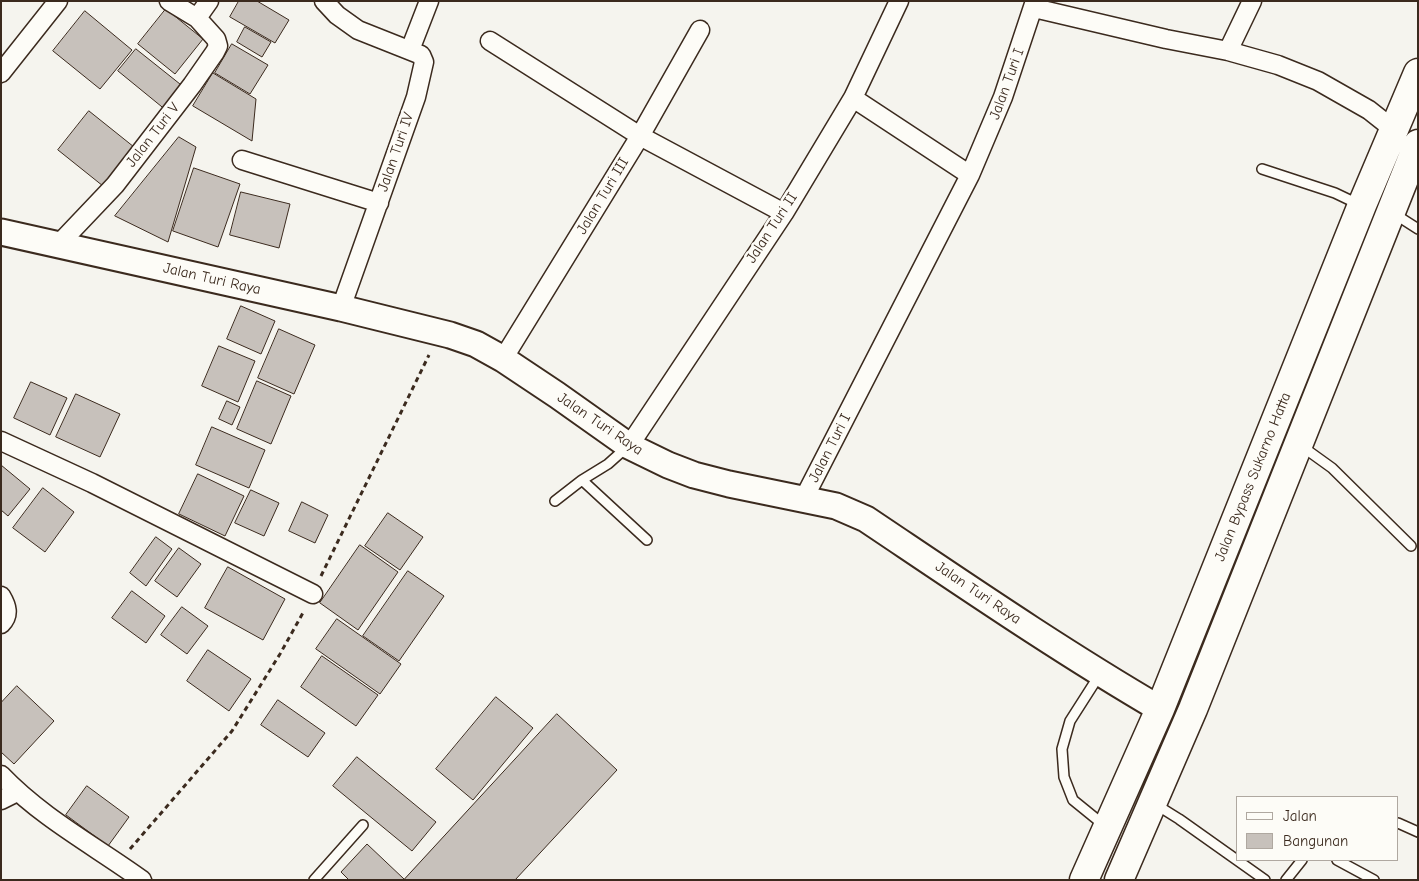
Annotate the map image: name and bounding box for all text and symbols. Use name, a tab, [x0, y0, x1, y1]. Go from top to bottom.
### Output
street label: Jalan Turi I	[986, 46, 1028, 122]
street label: Jalan Turi V	[122, 99, 184, 171]
street label: Jalan Turi IV	[374, 110, 418, 194]
street label: Jalan Turi III	[573, 154, 633, 238]
street label: Jalan Turi II	[743, 189, 801, 267]
street label: Jalan Turi Raya	[161, 259, 263, 299]
street label: Jalan Turi Raya	[554, 389, 646, 459]
street label: Jalan Bypass Sukarno Hatta	[1211, 390, 1295, 564]
street label: Jalan Turi I	[805, 411, 855, 485]
street label: Jalan Turi Raya	[932, 558, 1024, 628]
legend	[1236, 796, 1399, 861]
text: Jalan	[1283, 807, 1317, 825]
text: Bangunan	[1283, 832, 1348, 850]

